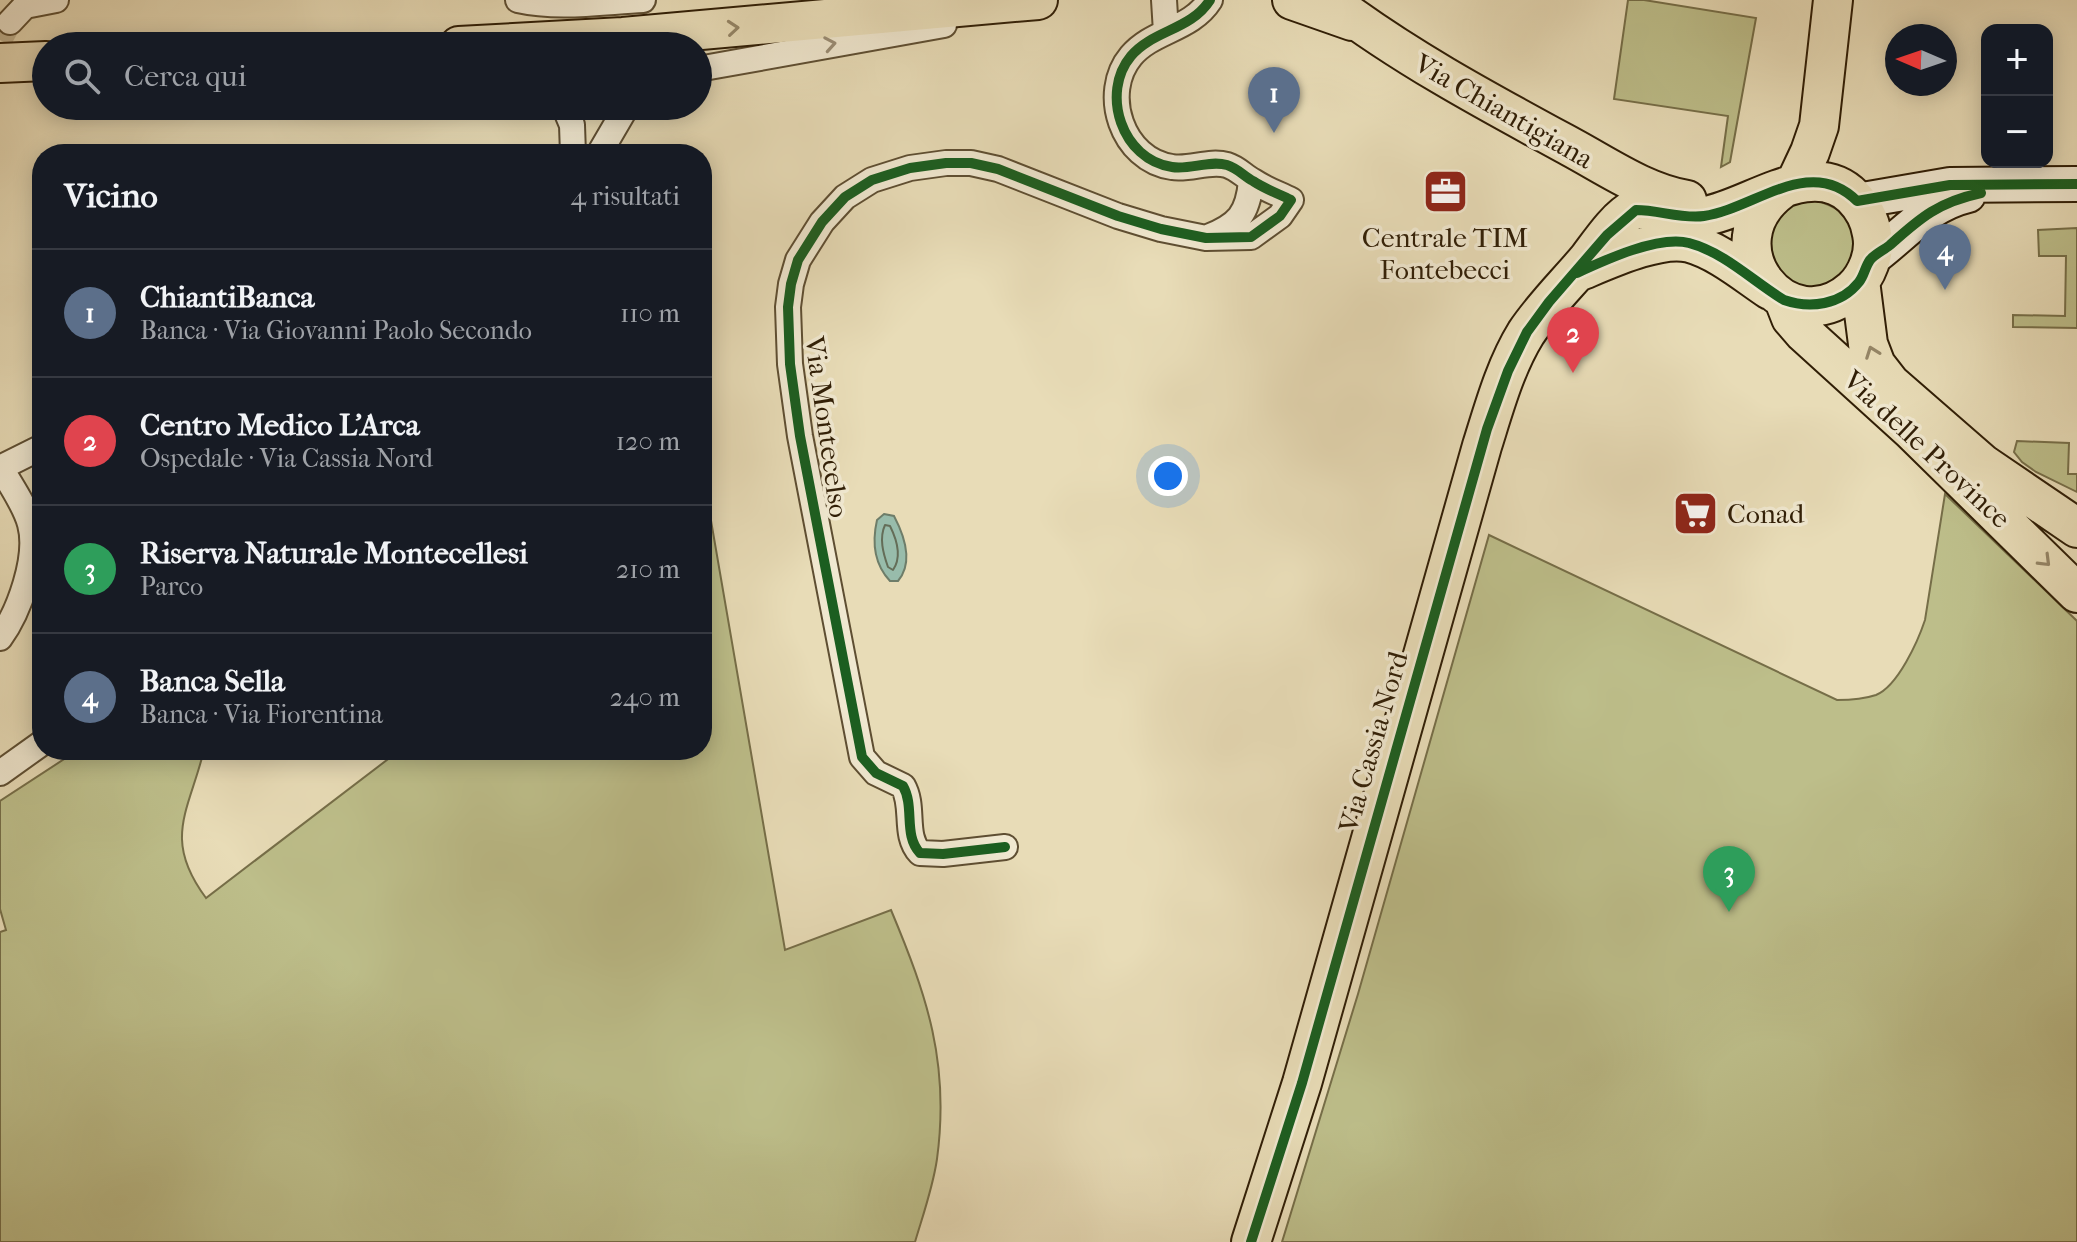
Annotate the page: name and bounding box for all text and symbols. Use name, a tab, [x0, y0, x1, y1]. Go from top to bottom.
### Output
one-way arrow	[727, 20, 740, 37]
north arrow	[1885, 24, 1957, 96]
map controls	[1981, 24, 2053, 168]
button: +	[1981, 24, 2053, 96]
search box	[32, 32, 712, 120]
one-way arrow	[823, 37, 837, 54]
street label: Via Chiantigiana	[1408, 46, 1600, 176]
icon: search	[60, 54, 104, 98]
text: Cerca qui	[124, 59, 247, 94]
pin: 1	[1248, 67, 1300, 133]
button: −	[1981, 96, 2053, 168]
office icon: Centrale TIM Fontebecci	[1421, 168, 1469, 216]
text: Vicino	[64, 176, 158, 216]
text: 4 risultati	[571, 181, 680, 212]
place label: Centrale TIM Fontebecci	[1362, 221, 1528, 286]
pin: 4	[1919, 224, 1971, 290]
text: ChiantiBanca	[140, 280, 314, 315]
text: 1	[85, 298, 95, 329]
text: 110 m	[620, 298, 680, 329]
pin: 2	[1547, 307, 1599, 373]
text: Banca · Via Giovanni Paolo Secondo	[140, 315, 532, 346]
street label: Via Montecelso	[798, 333, 856, 520]
one-way arrow	[1865, 346, 1881, 360]
street label: Via delle Province	[1836, 362, 2017, 535]
text: Centro Medico L'Arca	[140, 408, 420, 443]
text: 2	[83, 426, 97, 457]
text: 120 m	[616, 426, 680, 457]
text: Ospedale · Via Cassia Nord	[140, 443, 433, 474]
your location	[1148, 456, 1188, 496]
supermarket icon: Conad	[1672, 489, 1720, 537]
place label: Conad	[1727, 497, 1805, 530]
text: Riserva Naturale Montecellesi	[140, 536, 528, 571]
one-way arrow	[2036, 552, 2050, 566]
text: 3	[85, 554, 95, 585]
text: 210 m	[616, 554, 680, 585]
text: Parco	[140, 571, 203, 602]
street label: Via Cassia Nord	[1331, 647, 1415, 837]
text: Banca Sella	[140, 664, 285, 699]
text: 4	[82, 682, 98, 713]
text: 240 m	[610, 682, 680, 713]
text: Banca · Via Fiorentina	[140, 699, 383, 730]
pin: 3	[1703, 846, 1755, 912]

